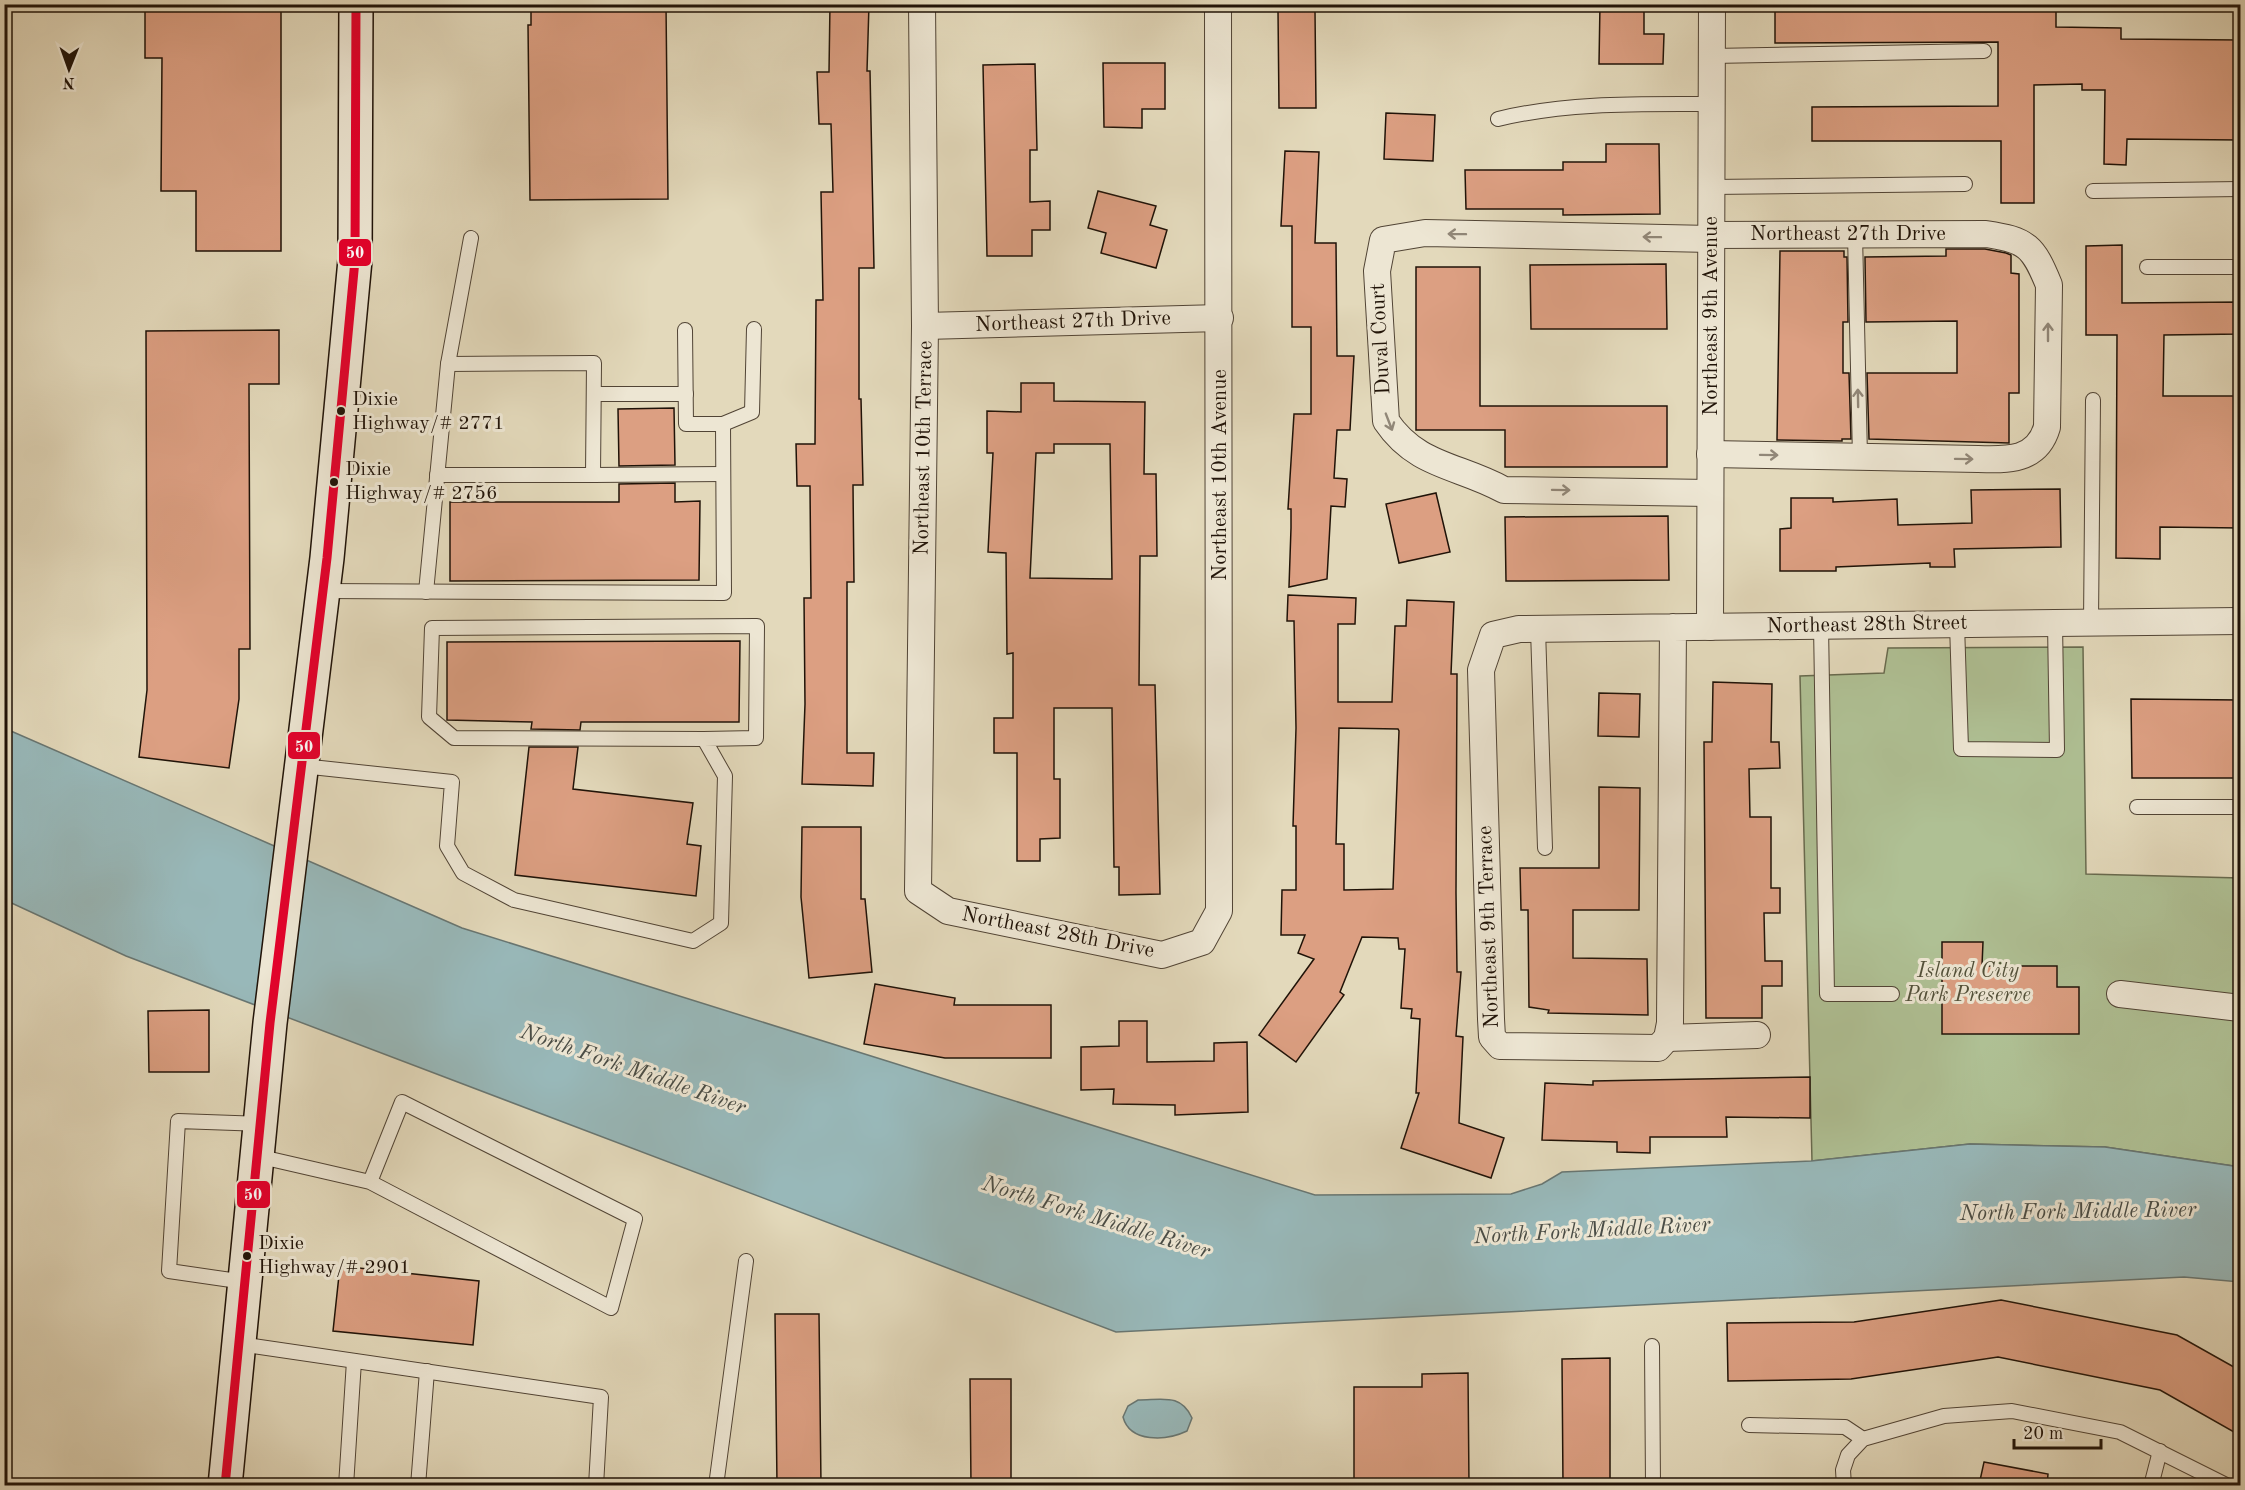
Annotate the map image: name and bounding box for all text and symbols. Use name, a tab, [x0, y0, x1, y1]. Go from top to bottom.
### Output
north arrow	[39, 39, 99, 99]
text: N	[62, 74, 75, 90]
street label: Northeast 9th Avenue	[1701, 216, 1722, 416]
street label: Northeast 27th Drive	[1750, 224, 1946, 245]
one-way arrow	[1448, 228, 1468, 240]
one-way arrow	[1643, 231, 1663, 243]
line badge: 50	[338, 238, 372, 267]
text: 50	[346, 246, 364, 262]
street label: Duval Court	[1368, 283, 1394, 395]
street label: Northeast 27th Drive	[975, 308, 1171, 336]
one-way arrow	[2042, 322, 2054, 342]
street label: Northeast 10th Terrace	[912, 340, 936, 556]
street label: Northeast 10th Avenue	[1210, 369, 1231, 581]
one-way arrow	[1853, 389, 1864, 409]
place label: Dixie Highway/# 2771	[352, 390, 505, 434]
marker: Dixie Highway/# 2771	[335, 405, 347, 417]
one-way arrow	[1385, 412, 1396, 430]
one-way arrow	[1758, 450, 1778, 461]
one-way arrow	[1953, 453, 1973, 465]
place label: Dixie Highway/# 2756	[345, 460, 498, 504]
marker: Dixie Highway/# 2756	[328, 476, 340, 488]
one-way arrow	[1550, 485, 1570, 496]
street label: Northeast 28th Street	[1766, 613, 1968, 637]
line badge: 50	[287, 731, 321, 760]
text: 50	[295, 740, 313, 756]
street label: Northeast 9th Terrace	[1475, 825, 1503, 1029]
street label: Northeast 28th Drive	[960, 904, 1156, 962]
park label: Island City Park Preserve	[1904, 961, 2031, 1006]
water label: North Fork Middle River	[516, 1021, 749, 1119]
water label: North Fork Middle River	[979, 1173, 1213, 1263]
line badge: 50	[236, 1180, 271, 1209]
text: 50	[244, 1188, 262, 1204]
water label: North Fork Middle River	[1958, 1199, 2197, 1225]
water label: North Fork Middle River	[1472, 1214, 1711, 1248]
place label: Dixie Highway/# 2901	[258, 1234, 411, 1278]
marker: Dixie Highway/# 2901	[241, 1250, 253, 1262]
scale bar	[2014, 1412, 2101, 1450]
text: 20 m	[2023, 1425, 2063, 1443]

